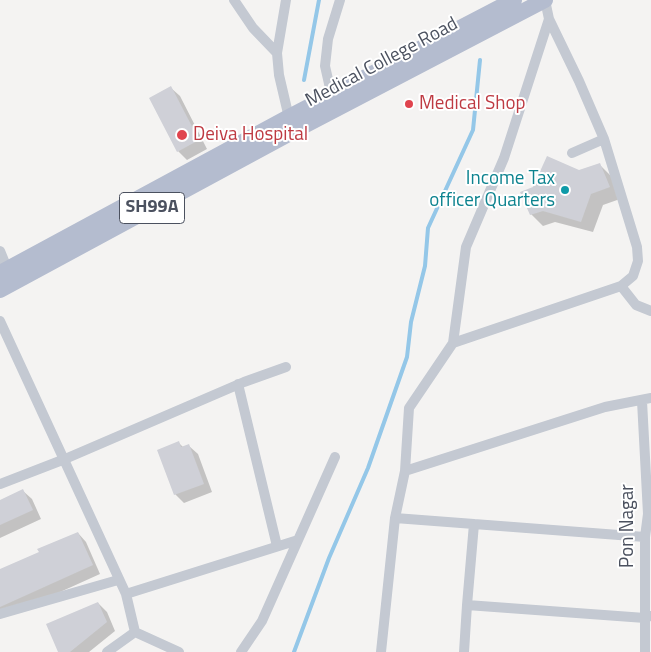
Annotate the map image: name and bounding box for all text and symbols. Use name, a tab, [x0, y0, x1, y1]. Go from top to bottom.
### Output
street label: Medical College Road	[302, 13, 462, 113]
place label: Medical Shop	[419, 93, 526, 115]
marker: Medical Shop	[403, 98, 415, 110]
place label: Deiva Hospital	[193, 124, 308, 146]
marker: Deiva Hospital	[175, 128, 189, 142]
place label: Income Tax officer Quarters	[429, 168, 555, 212]
marker: Income Tax officer Quarters	[559, 184, 571, 196]
road number: SH99A	[120, 192, 184, 224]
street label: Pon Nagar	[617, 484, 639, 568]

